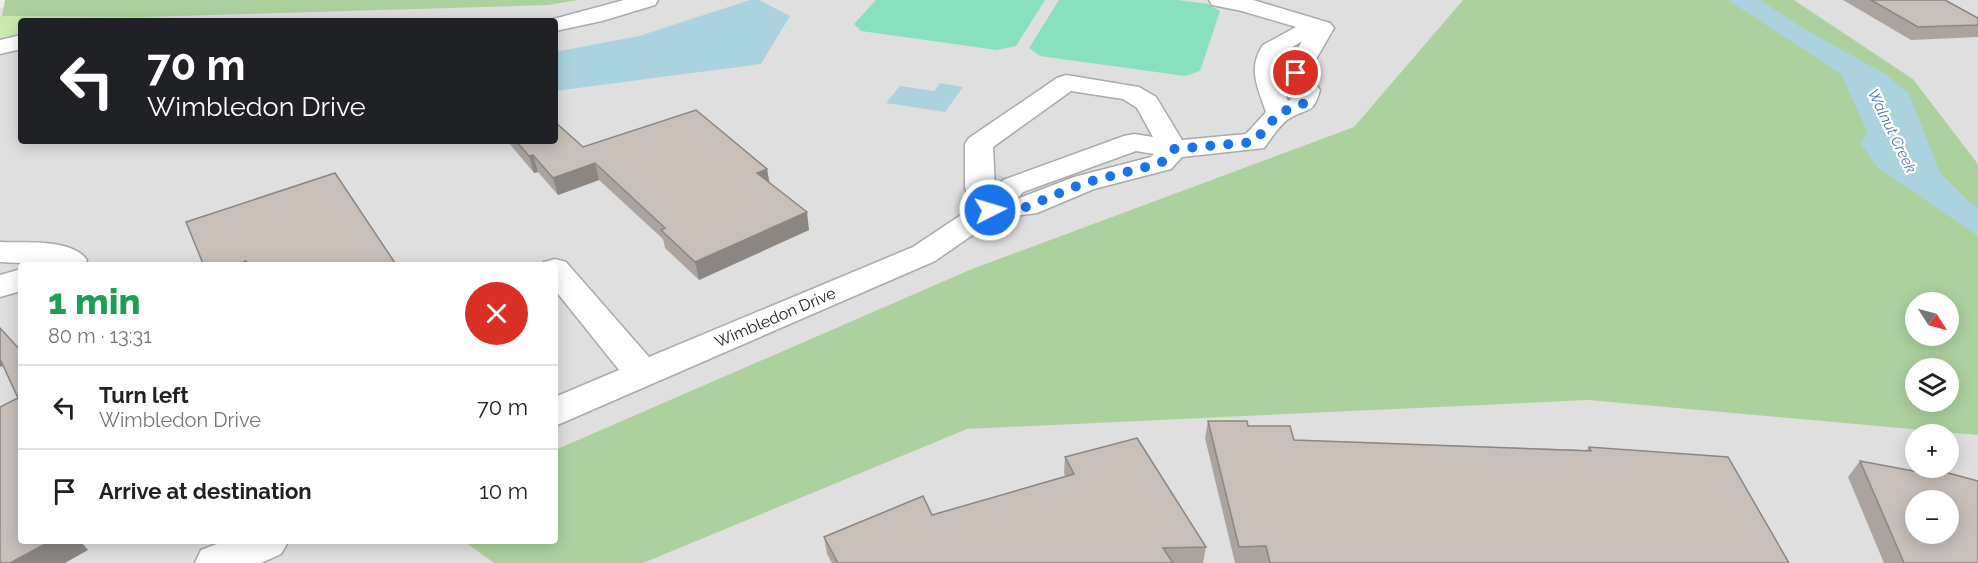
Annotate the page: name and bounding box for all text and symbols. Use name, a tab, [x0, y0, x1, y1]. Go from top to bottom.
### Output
text: 70 m	[147, 41, 246, 90]
icon: left	[48, 42, 126, 120]
pin	[1270, 47, 1321, 98]
icon: arrive	[1279, 56, 1312, 89]
water label: Walnut Creek	[1864, 86, 1920, 176]
text: Wimbledon Drive	[147, 91, 366, 122]
position arrow	[958, 178, 1022, 242]
text: 1 min	[48, 280, 140, 322]
button: close	[465, 282, 528, 345]
street label: Wimbledon Drive	[712, 283, 839, 352]
north arrow	[1905, 292, 1959, 346]
map controls	[1905, 292, 1959, 544]
text: 80 m · 13:31	[48, 324, 152, 348]
button: layers	[1905, 358, 1959, 412]
text: Turn left	[99, 382, 189, 408]
icon: left	[48, 391, 81, 424]
text: 70 m	[477, 394, 528, 420]
text: Wimbledon Drive	[99, 408, 261, 432]
button: +	[1905, 424, 1959, 478]
icon: arrive	[48, 475, 81, 508]
text: Arrive at destination	[99, 478, 312, 504]
text: 10 m	[479, 478, 528, 504]
button: −	[1905, 490, 1959, 544]

